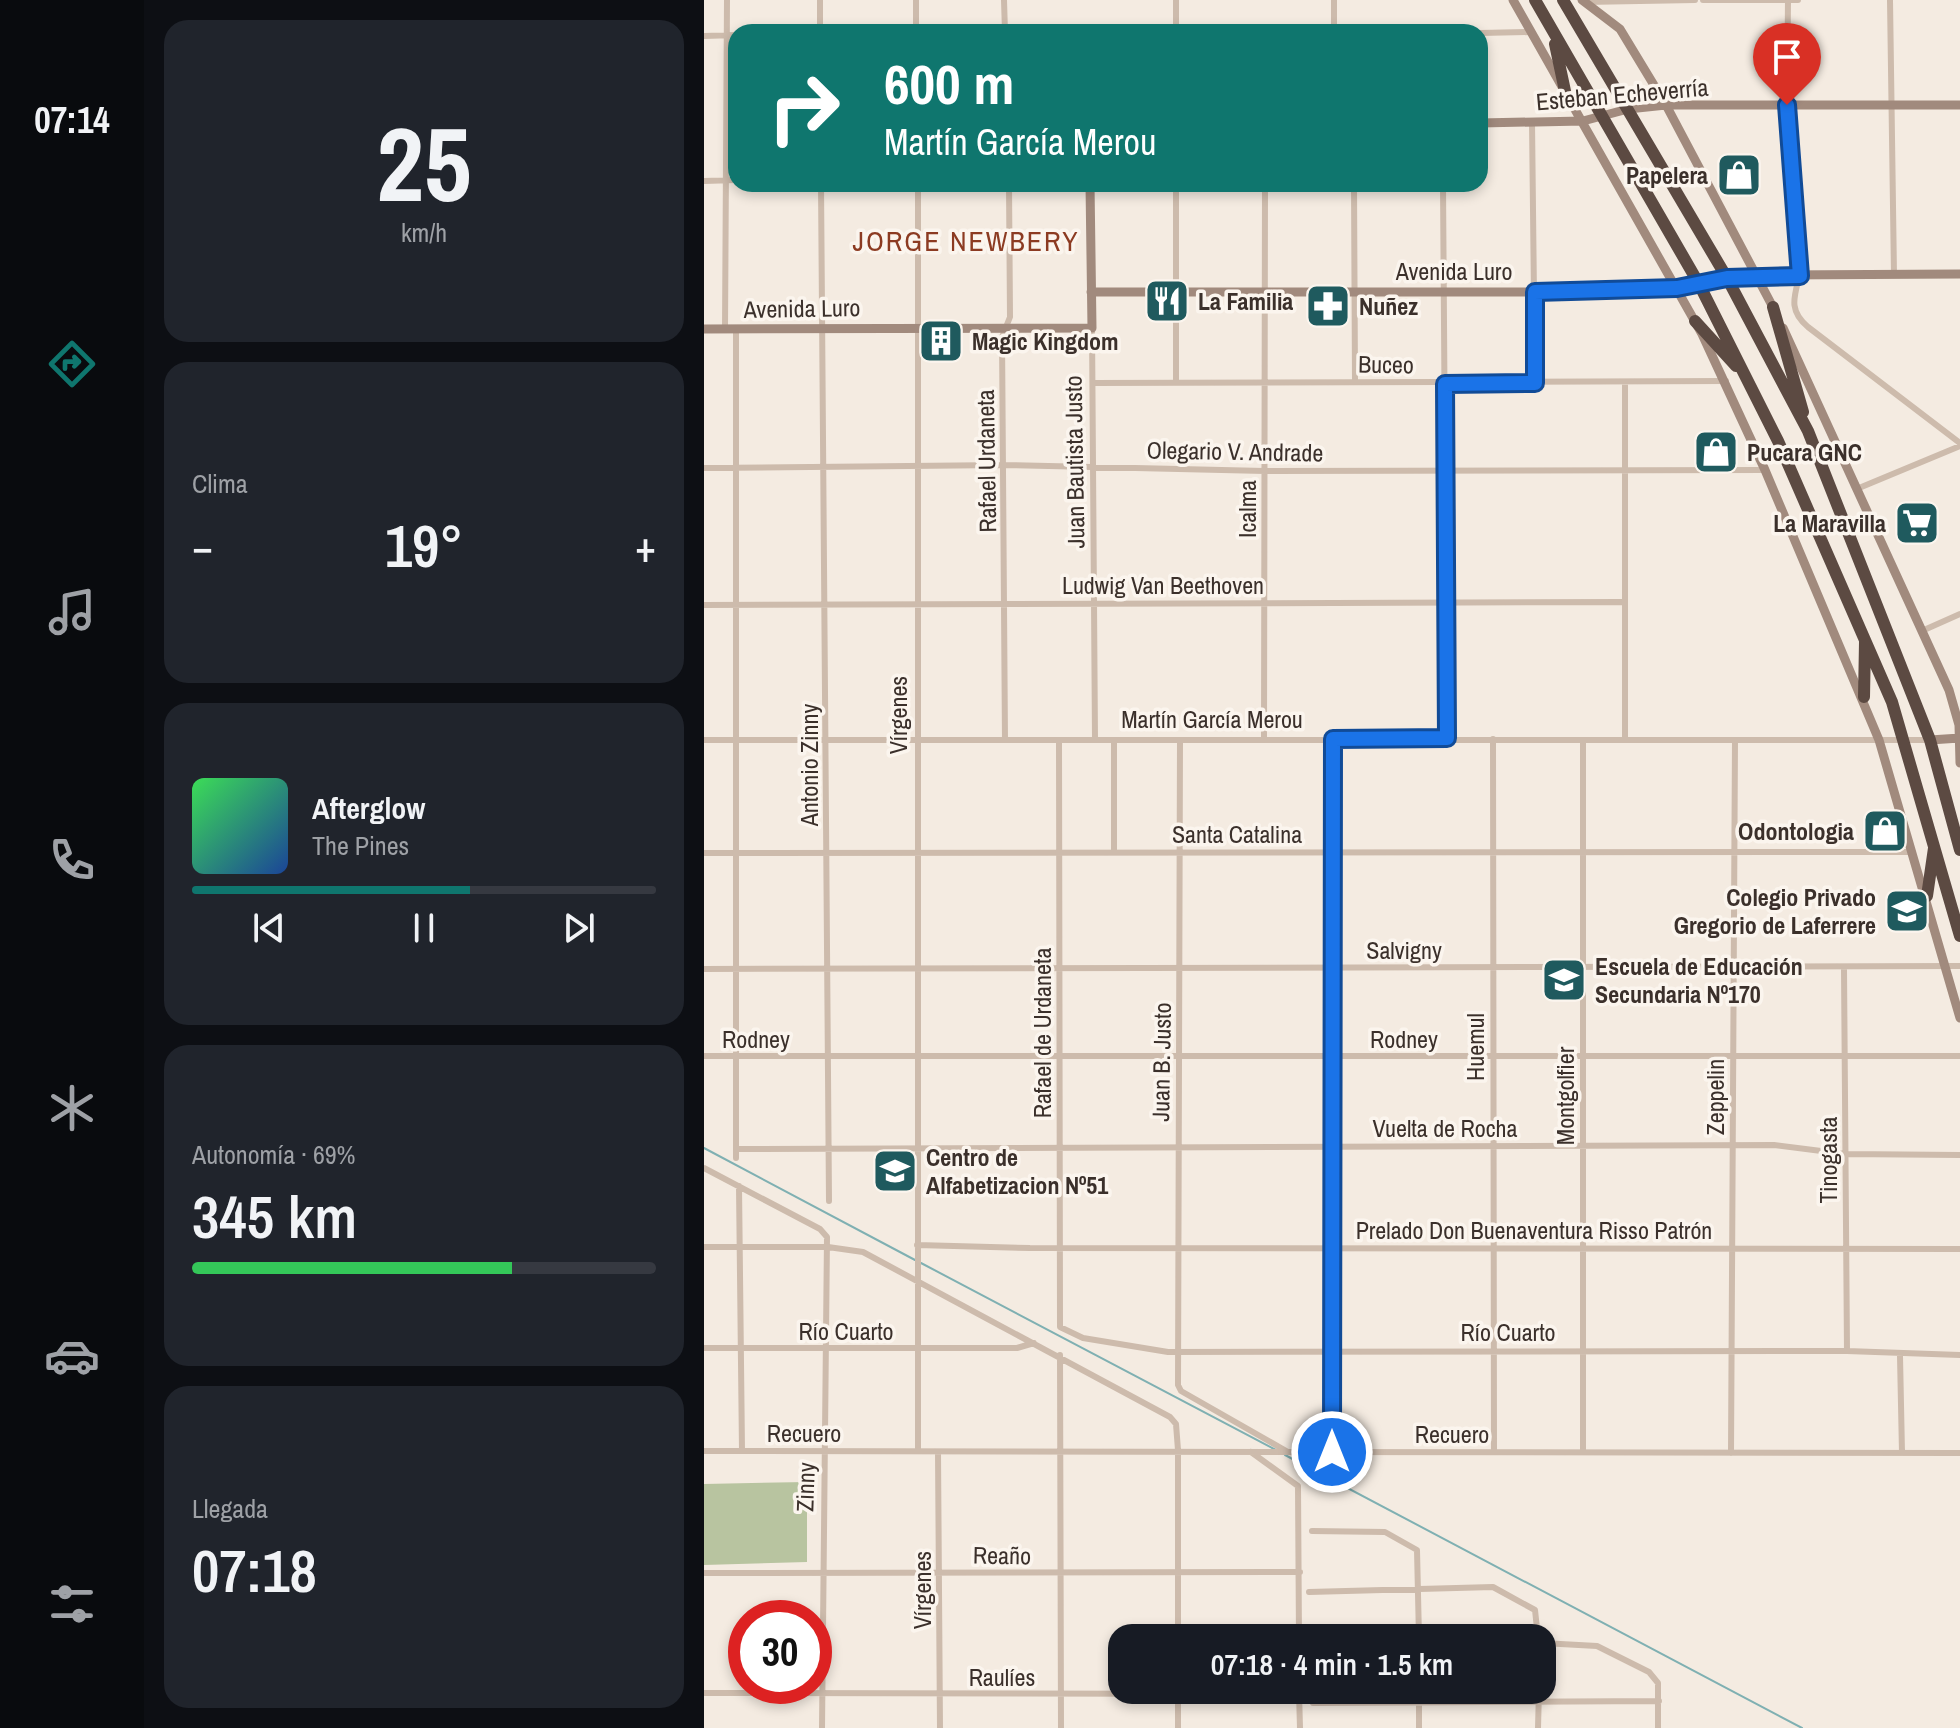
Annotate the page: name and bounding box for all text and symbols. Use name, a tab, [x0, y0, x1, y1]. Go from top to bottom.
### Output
pin	[1753, 23, 1821, 105]
icon: arrive	[1765, 35, 1809, 79]
text: 600 m	[884, 46, 1014, 121]
icon: right	[752, 56, 856, 160]
street label: Esteban Echeverría	[1535, 71, 1710, 117]
text: 25	[377, 93, 471, 233]
text: 07:14	[34, 96, 110, 144]
text: Martín García Merou	[884, 118, 1156, 166]
shop icon: Papelera	[1715, 151, 1763, 199]
place label: Papelera	[1626, 159, 1708, 191]
text: km/h	[401, 215, 447, 250]
district label: JORGE NEWBERY	[852, 222, 1080, 260]
street label: Avenida Luro	[1395, 255, 1512, 287]
restaurant icon: La Familia	[1143, 277, 1191, 325]
pharmacy icon: Nuñez	[1304, 282, 1352, 330]
place label: La Familia	[1198, 285, 1293, 317]
place label: Nuñez	[1359, 290, 1418, 322]
street label: Avenida Luro	[742, 291, 861, 325]
building icon: Magic Kingdom	[917, 317, 965, 365]
place label: Magic Kingdom	[972, 325, 1119, 357]
icon: directions	[44, 336, 100, 392]
street label: Buceo	[1358, 348, 1414, 380]
street label: Juan Bautista Justo	[1056, 375, 1092, 549]
street label: Rafael Urdaneta	[969, 389, 1003, 533]
shop icon: Pucara GNC	[1692, 428, 1740, 476]
street label: Olegario V. Andrade	[1146, 433, 1324, 469]
place label: Pucara GNC	[1747, 436, 1862, 468]
text: Clima	[192, 466, 248, 501]
street label: Icalma	[1231, 480, 1263, 538]
supermarket icon: La Maravilla	[1893, 499, 1941, 547]
text: 19°	[385, 505, 463, 586]
place label: La Maravilla	[1773, 507, 1886, 539]
text: −	[192, 516, 213, 576]
text: +	[635, 516, 656, 576]
street label: Ludwig Van Beethoven	[1062, 569, 1264, 601]
icon: music	[44, 584, 100, 640]
street label: Vírgenes	[882, 676, 914, 754]
street label: Martín García Merou	[1121, 703, 1303, 735]
street label: Antonio Zinny	[793, 704, 825, 827]
text: Afterglow	[312, 788, 425, 828]
shop icon: Odontologia	[1861, 807, 1909, 855]
place label: Odontologia	[1738, 815, 1854, 847]
street label: Santa Catalina	[1172, 818, 1302, 850]
text: The Pines	[312, 828, 409, 863]
icon: phone	[44, 832, 100, 888]
place label: Colegio Privado Gregorio de Laferrere	[1674, 881, 1876, 941]
school or university icon: Colegio Privado Gregorio de Laferrere	[1883, 887, 1931, 935]
icon: previous	[247, 906, 291, 950]
icon: pause	[402, 906, 446, 950]
icon: next	[557, 906, 601, 950]
street label: Salvigny	[1366, 934, 1442, 966]
street label: Rafael de Urdaneta	[1026, 948, 1058, 1118]
place label: Escuela de Educación Secundaria Nº170	[1595, 950, 1803, 1010]
school or university icon: Escuela de Educación Secundaria Nº170	[1540, 956, 1588, 1004]
street label: Juan B. Justo	[1144, 1002, 1178, 1122]
street label: Huemul	[1459, 1013, 1491, 1081]
street label: Rodney	[722, 1023, 790, 1055]
street label: Rodney	[1370, 1023, 1438, 1055]
street label: Montgolfier	[1549, 1046, 1581, 1145]
street label: Zeppelin	[1699, 1059, 1731, 1135]
icon: climate	[44, 1080, 100, 1136]
street label: Vuelta de Rocha	[1373, 1112, 1517, 1144]
street label: Tinogasta	[1812, 1116, 1844, 1204]
text: Autonomía · 69%	[192, 1137, 356, 1172]
place label: Centro de Alfabetizacion Nº51	[926, 1141, 1108, 1201]
school or university icon: Centro de Alfabetizacion Nº51	[871, 1147, 919, 1195]
text: 345 km	[192, 1176, 357, 1257]
street label: Prelado Don Buenaventura Risso Patrón	[1356, 1214, 1712, 1246]
street label: Río Cuarto	[798, 1315, 894, 1347]
street label: Río Cuarto	[1460, 1316, 1556, 1348]
icon: car	[44, 1328, 100, 1384]
position arrow	[1290, 1410, 1374, 1494]
street label: Recuero	[767, 1417, 841, 1449]
street label: Recuero	[1415, 1418, 1489, 1450]
street label: Zinny	[788, 1462, 822, 1512]
text: Llegada	[192, 1491, 268, 1526]
text: 07:18	[192, 1530, 317, 1611]
street label: Reaño	[973, 1538, 1031, 1572]
street label: Vírgenes	[906, 1551, 938, 1629]
icon: filters	[44, 1576, 100, 1632]
speed limit sign: 30	[728, 1600, 832, 1704]
text: 07:18 · 4 min · 1.5 km	[1211, 1644, 1453, 1684]
street label: Raulíes	[969, 1661, 1035, 1693]

